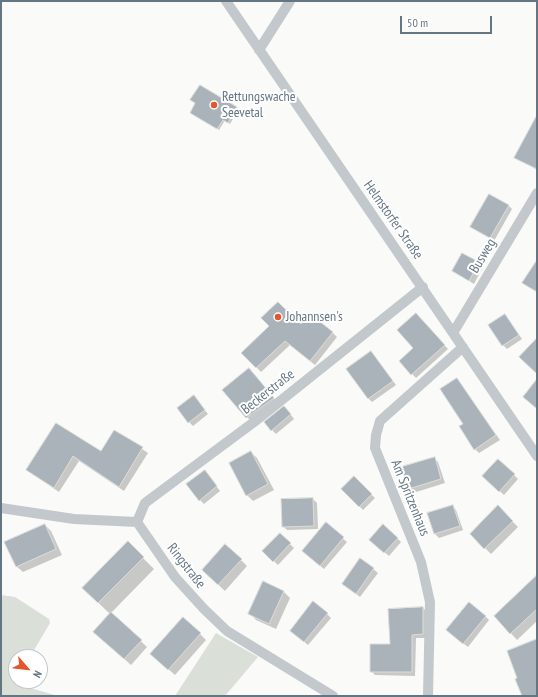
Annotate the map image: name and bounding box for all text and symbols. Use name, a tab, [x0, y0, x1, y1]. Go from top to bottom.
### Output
scale bar	[402, 8, 494, 34]
text: 50 m	[407, 15, 428, 30]
place label: Rettungswache Seevetal	[222, 89, 295, 122]
marker: Rettungswache Seevetal	[209, 100, 219, 110]
street label: Helmstorfer Straße	[360, 178, 426, 262]
street label: Busweg	[466, 236, 500, 276]
place label: Johannsen's	[286, 309, 343, 325]
marker: Johannsen's	[273, 312, 283, 322]
street label: Beckerstraße	[238, 366, 298, 418]
street label: Am Spritzenhaus	[387, 457, 433, 539]
street label: Ringstraße	[163, 540, 209, 592]
north arrow	[8, 649, 48, 689]
text: N	[30, 668, 45, 680]

